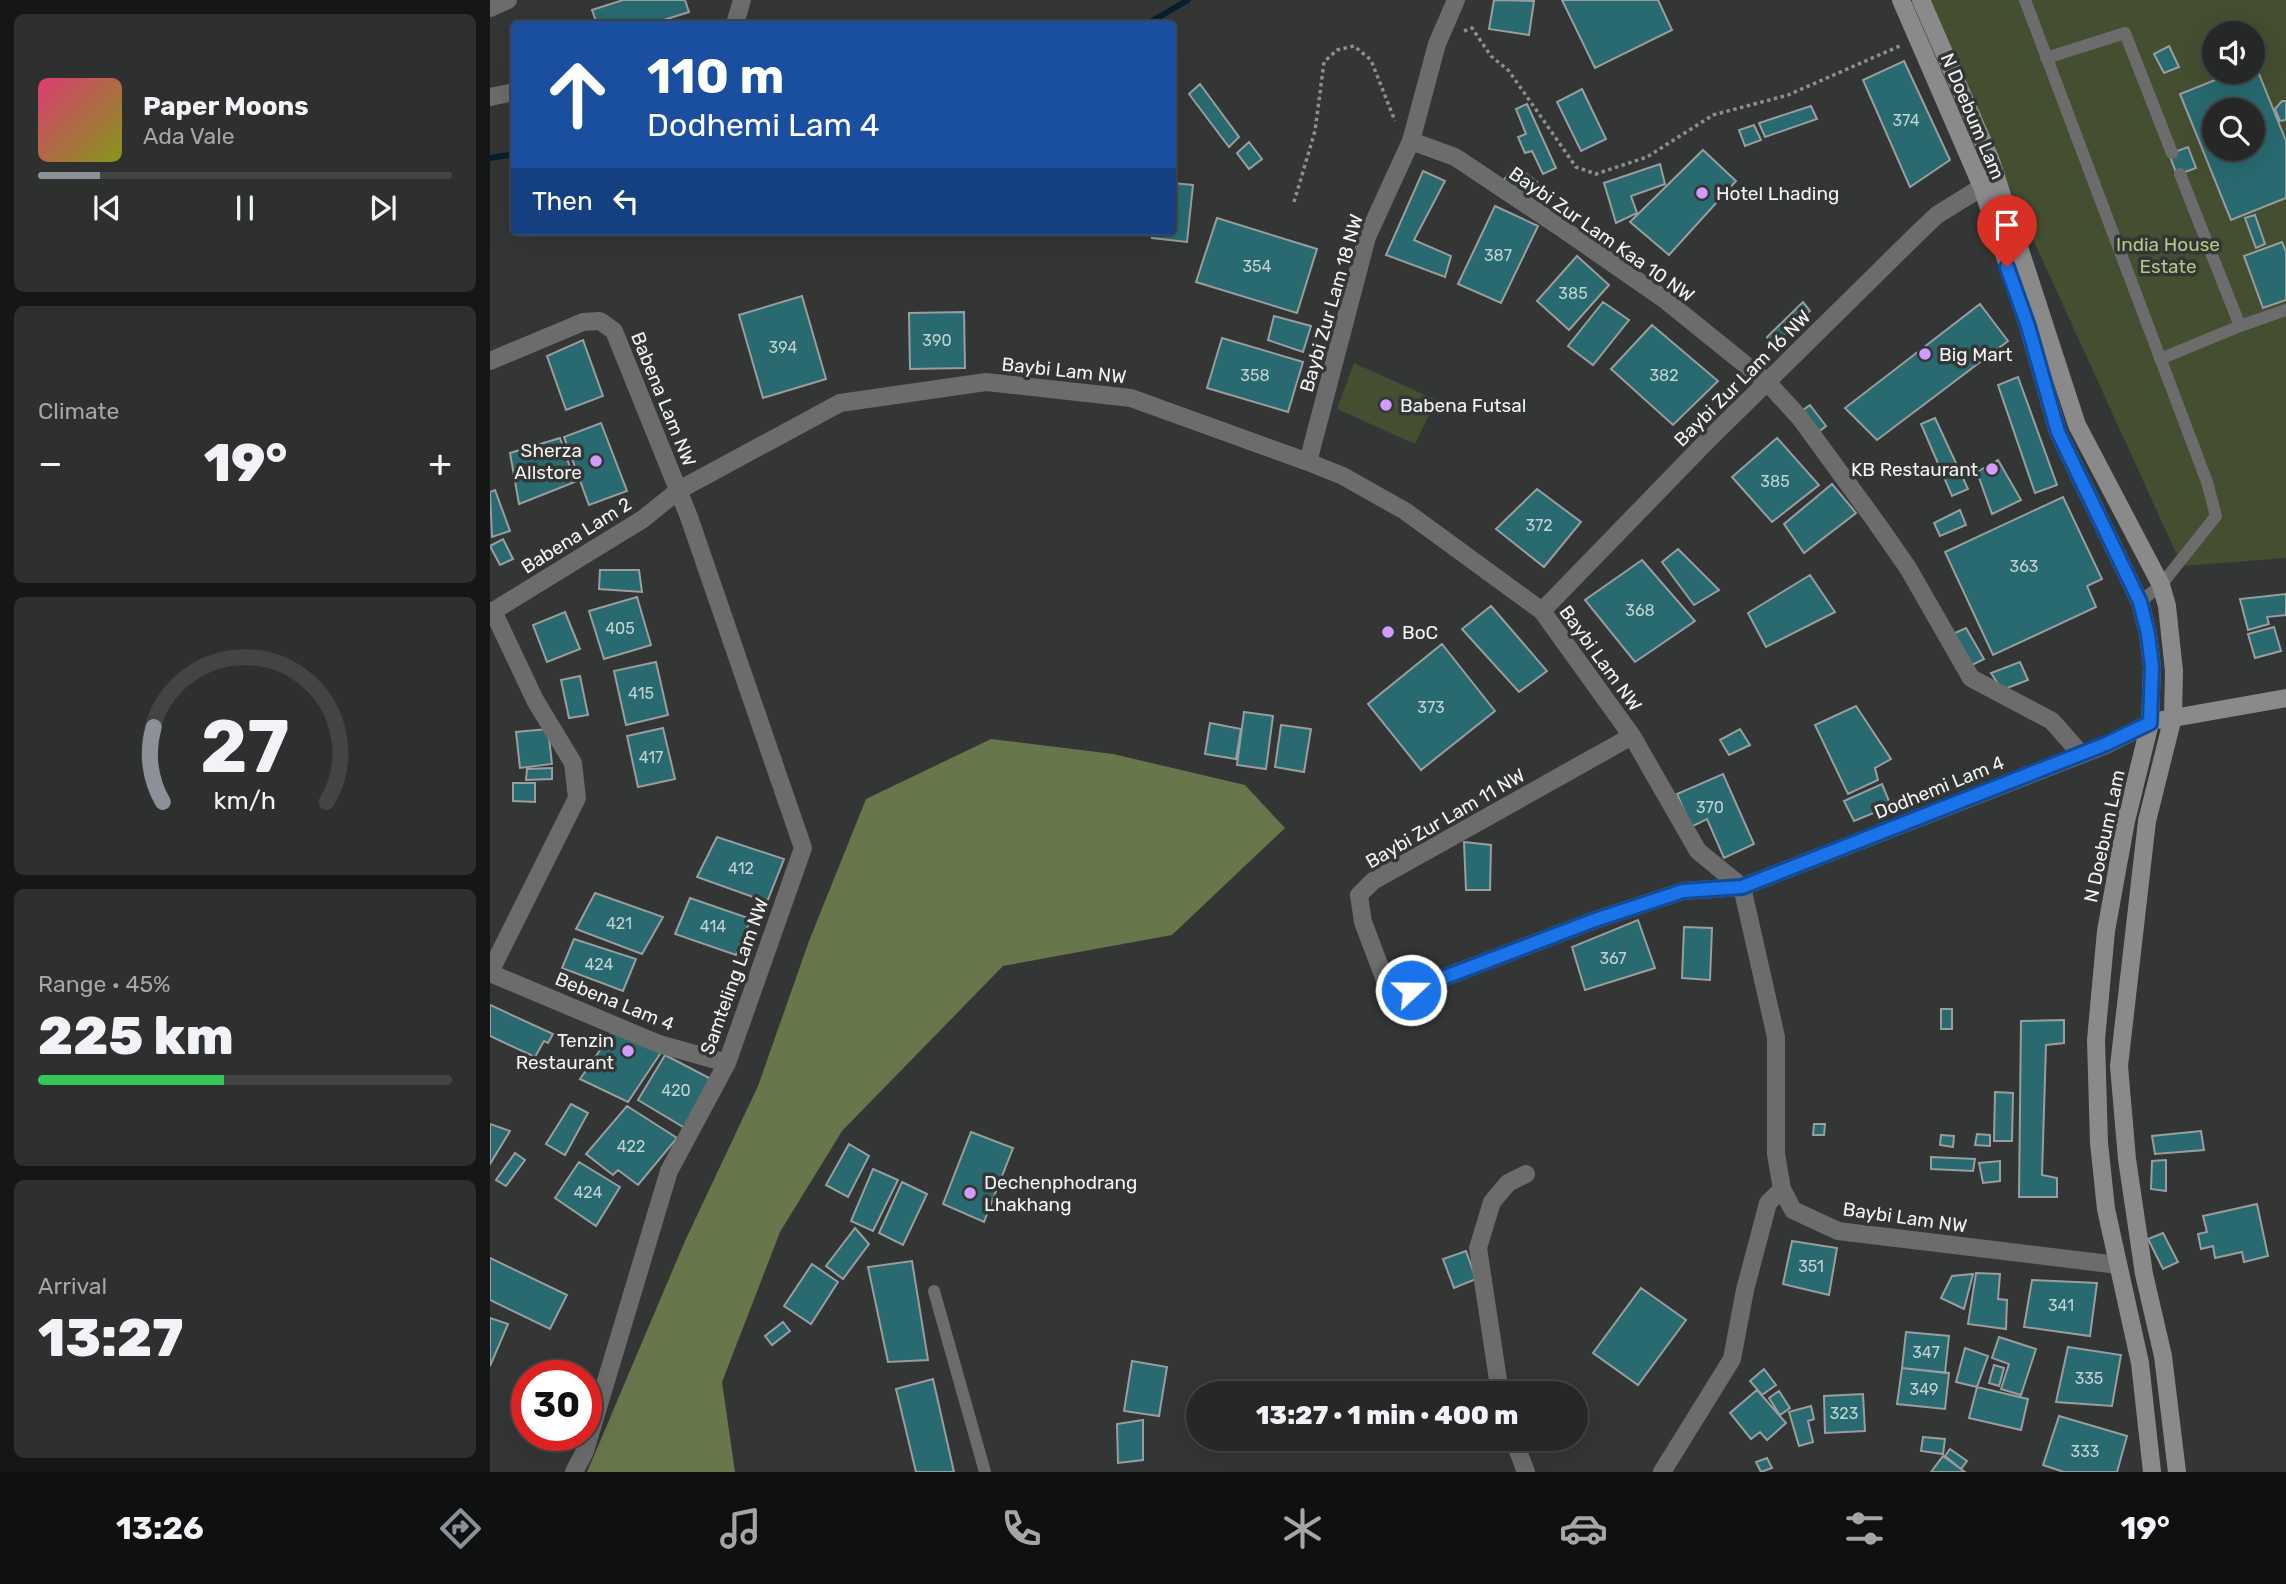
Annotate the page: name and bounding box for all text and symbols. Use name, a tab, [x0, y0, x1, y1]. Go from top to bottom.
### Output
map controls	[2202, 21, 2265, 161]
button: sound	[2202, 21, 2265, 84]
text: 110 m	[647, 47, 784, 105]
icon: ahead	[532, 49, 623, 140]
street label: N Doebum Lam	[1936, 50, 2009, 183]
text: Paper Moons	[143, 91, 309, 122]
button: search	[2202, 98, 2265, 161]
text: Dodhemi Lam 4	[647, 106, 880, 144]
house number: 374	[1892, 111, 1920, 130]
text: Ada Vale	[143, 122, 235, 150]
street label: Baybi Zur Lam Kaa 10 NW	[1505, 162, 1699, 307]
icon: left	[607, 182, 645, 220]
place label: Hotel Lhading	[1716, 182, 1839, 205]
marker: Hotel Lhading	[1694, 185, 1710, 201]
text: Then	[532, 186, 593, 217]
icon: previous	[88, 189, 126, 227]
icon: pause	[226, 189, 264, 227]
icon: next	[364, 189, 402, 227]
pin	[1977, 195, 2037, 267]
icon: arrive	[1988, 206, 2026, 244]
street label: Baybi Zur Lam 18 NW	[1295, 212, 1368, 395]
park label: India House Estate	[2116, 233, 2220, 278]
house number: 387	[1484, 246, 1512, 265]
house number: 354	[1242, 257, 1272, 276]
house number: 385	[1558, 284, 1588, 303]
street label: Baybi Zur Lam 16 NW	[1669, 305, 1815, 451]
street label: Babena Lam NW	[626, 329, 701, 470]
house number: 390	[922, 331, 952, 350]
house number: 394	[769, 338, 797, 357]
place label: Big Mart	[1939, 343, 2013, 366]
marker: Big Mart	[1917, 346, 1933, 362]
street label: Baybi Lam NW	[1001, 353, 1127, 388]
house number: 358	[1240, 366, 1270, 385]
house number: 382	[1649, 366, 1679, 385]
place label: Babena Futsal	[1400, 394, 1526, 417]
text: Climate	[38, 397, 119, 425]
marker: Babena Futsal	[1378, 397, 1394, 413]
text: 19°	[204, 432, 287, 494]
place label: Sherza Allstore	[514, 439, 582, 484]
text: −	[38, 440, 63, 486]
text: +	[428, 440, 452, 486]
marker: Sherza Allstore	[588, 453, 604, 469]
place label: KB Restaurant	[1851, 458, 1979, 481]
marker: KB Restaurant	[1984, 461, 2000, 477]
house number: 385	[1760, 472, 1790, 491]
street label: Babena Lam 2	[517, 492, 636, 578]
house number: 372	[1525, 516, 1553, 535]
house number: 363	[2010, 557, 2038, 576]
street label: Baybi Lam NW	[1555, 601, 1647, 716]
house number: 368	[1625, 601, 1655, 620]
house number: 405	[605, 619, 635, 638]
place label: BoC	[1402, 621, 1438, 644]
marker: BoC	[1380, 624, 1396, 640]
house number: 415	[628, 684, 654, 703]
house number: 373	[1417, 698, 1445, 717]
text: 27	[200, 704, 290, 790]
house number: 417	[639, 748, 663, 767]
street label: Dodhemi Lam 4	[1871, 751, 2008, 824]
street label: Baybi Zur Lam 11 NW	[1362, 763, 1529, 873]
street label: N Doebum Lam	[2079, 768, 2130, 904]
text: km/h	[214, 786, 276, 815]
house number: 370	[1696, 798, 1724, 817]
house number: 412	[728, 859, 754, 878]
street label: Samteling Lam NW	[695, 895, 773, 1058]
house number: 421	[606, 914, 632, 933]
house number: 414	[700, 917, 726, 936]
house number: 367	[1600, 949, 1626, 968]
position arrow	[1374, 953, 1448, 1027]
house number: 424	[584, 955, 614, 974]
street label: Bebena Lam 4	[552, 967, 678, 1036]
text: Range · 45%	[38, 970, 171, 998]
text: 225 km	[38, 1005, 234, 1067]
place label: Tenzin Restaurant	[516, 1029, 615, 1074]
marker: Tenzin Restaurant	[620, 1043, 636, 1059]
house number: 420	[661, 1081, 691, 1100]
house number: 422	[617, 1137, 645, 1156]
place label: Dechenphodrang Lhakhang	[984, 1171, 1137, 1216]
house number: 424	[573, 1183, 603, 1202]
marker: Dechenphodrang Lhakhang	[962, 1185, 978, 1201]
street label: Baybi Lam NW	[1841, 1197, 1969, 1238]
house number: 351	[1798, 1257, 1824, 1276]
text: Arrival	[38, 1272, 107, 1300]
house number: 341	[2048, 1296, 2074, 1315]
text: 13:27	[38, 1307, 183, 1369]
house number: 347	[1912, 1343, 1940, 1362]
speed limit sign: 30	[511, 1360, 602, 1451]
house number: 335	[2075, 1369, 2103, 1388]
house number: 349	[1910, 1380, 1938, 1399]
text: 13:27 · 1 min · 400 m	[1256, 1400, 1518, 1431]
house number: 323	[1830, 1404, 1858, 1423]
house number: 333	[2071, 1442, 2099, 1461]
icon: directions	[436, 1504, 485, 1553]
icon: music	[716, 1504, 765, 1553]
icon: phone	[997, 1504, 1046, 1553]
icon: climate	[1278, 1504, 1327, 1553]
icon: car	[1559, 1504, 1608, 1553]
icon: filters	[1840, 1504, 1889, 1553]
text: 13:26	[116, 1509, 204, 1547]
text: 19°	[2120, 1509, 2170, 1547]

